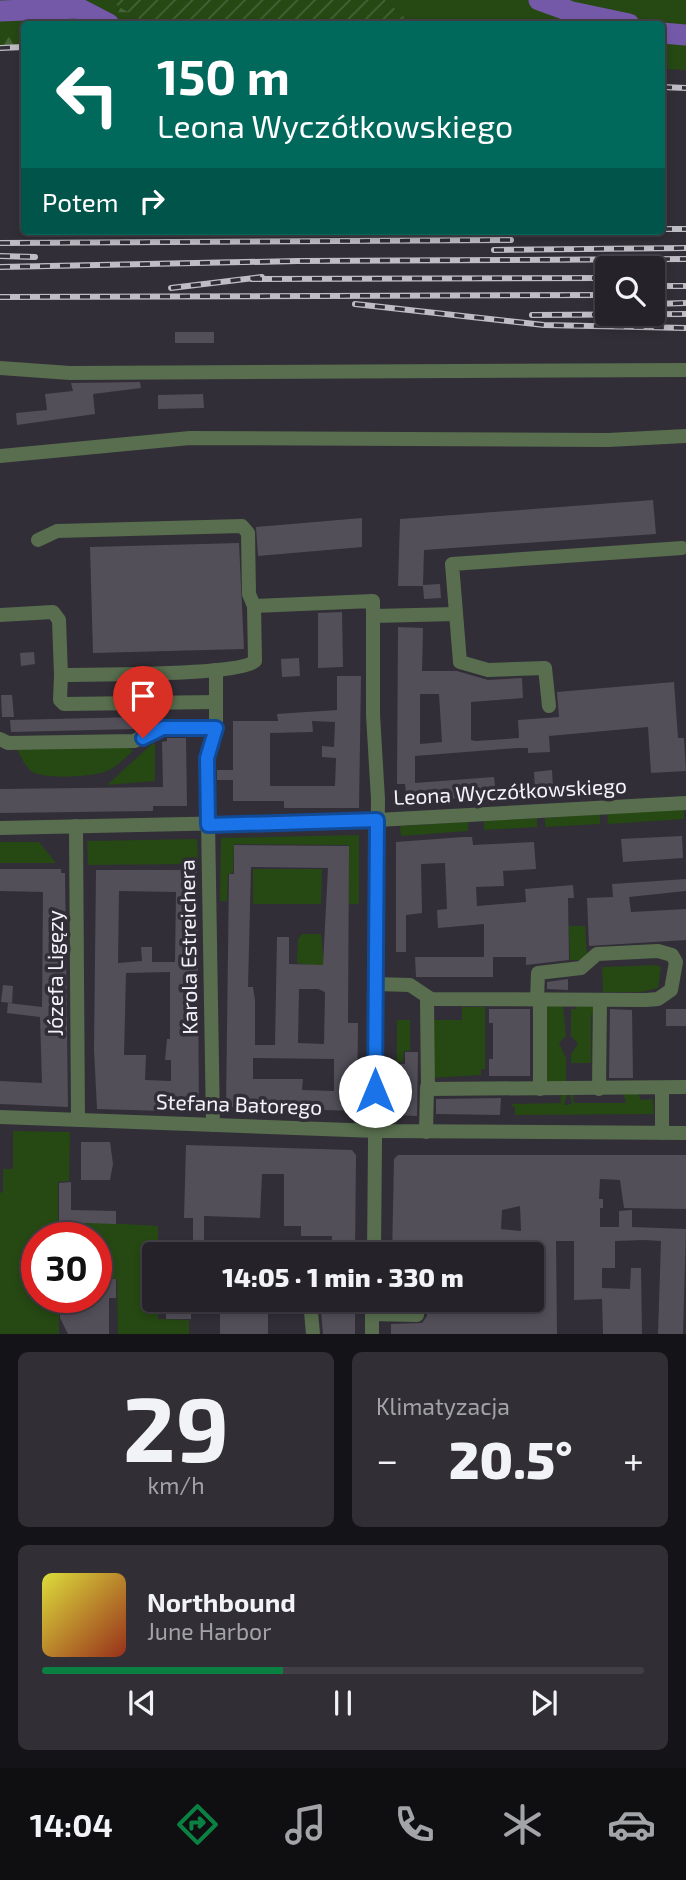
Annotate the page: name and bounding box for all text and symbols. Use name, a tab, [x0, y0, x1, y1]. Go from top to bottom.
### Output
text: 150 m	[157, 46, 290, 105]
icon: left	[42, 49, 133, 140]
text: Leona Wyczółkowskiego	[157, 106, 513, 144]
icon: right	[133, 182, 171, 220]
text: Potem	[42, 186, 119, 217]
map controls	[595, 256, 665, 326]
button: search	[595, 256, 665, 326]
pin	[113, 666, 173, 738]
icon: arrive	[124, 677, 162, 715]
street label: Leona Wyczółkowskiego	[393, 772, 627, 809]
street label: Karola Estreichera	[173, 859, 202, 1035]
street label: Józefa Ligęzy	[42, 910, 67, 1036]
position arrow	[338, 1054, 412, 1128]
street label: Stefana Batorego	[156, 1088, 323, 1119]
speed limit sign: 30	[21, 1222, 112, 1313]
text: 14:05 · 1 min · 330 m	[222, 1261, 464, 1292]
text: 29	[123, 1371, 229, 1480]
text: Klimatyzacja	[376, 1392, 510, 1420]
text: 20.5°	[449, 1427, 573, 1489]
text: −	[376, 1436, 398, 1482]
text: +	[623, 1436, 644, 1482]
text: km/h	[147, 1471, 205, 1499]
text: Northbound	[147, 1586, 296, 1617]
text: June Harbor	[147, 1617, 271, 1645]
icon: previous	[123, 1684, 161, 1722]
icon: pause	[324, 1684, 362, 1722]
icon: next	[525, 1684, 563, 1722]
icon: directions	[173, 1800, 222, 1849]
icon: music	[281, 1800, 330, 1849]
icon: phone	[390, 1800, 439, 1849]
icon: climate	[498, 1800, 547, 1849]
icon: car	[607, 1800, 656, 1849]
text: 14:04	[30, 1805, 113, 1843]

